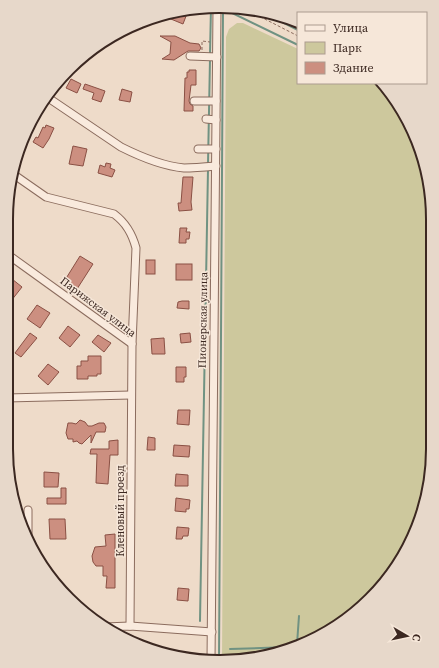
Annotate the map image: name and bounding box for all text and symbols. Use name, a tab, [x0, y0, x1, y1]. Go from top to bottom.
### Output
legend	[297, 12, 427, 84]
text: Улица	[333, 20, 369, 36]
text: Парк	[333, 40, 362, 56]
text: Здание	[333, 60, 374, 76]
street label: Пионерская улица	[195, 271, 211, 368]
street label: Парижская улица	[57, 273, 139, 341]
street label: Кленовый проезд	[113, 465, 128, 557]
north arrow	[387, 616, 427, 656]
text: С	[408, 633, 424, 642]

